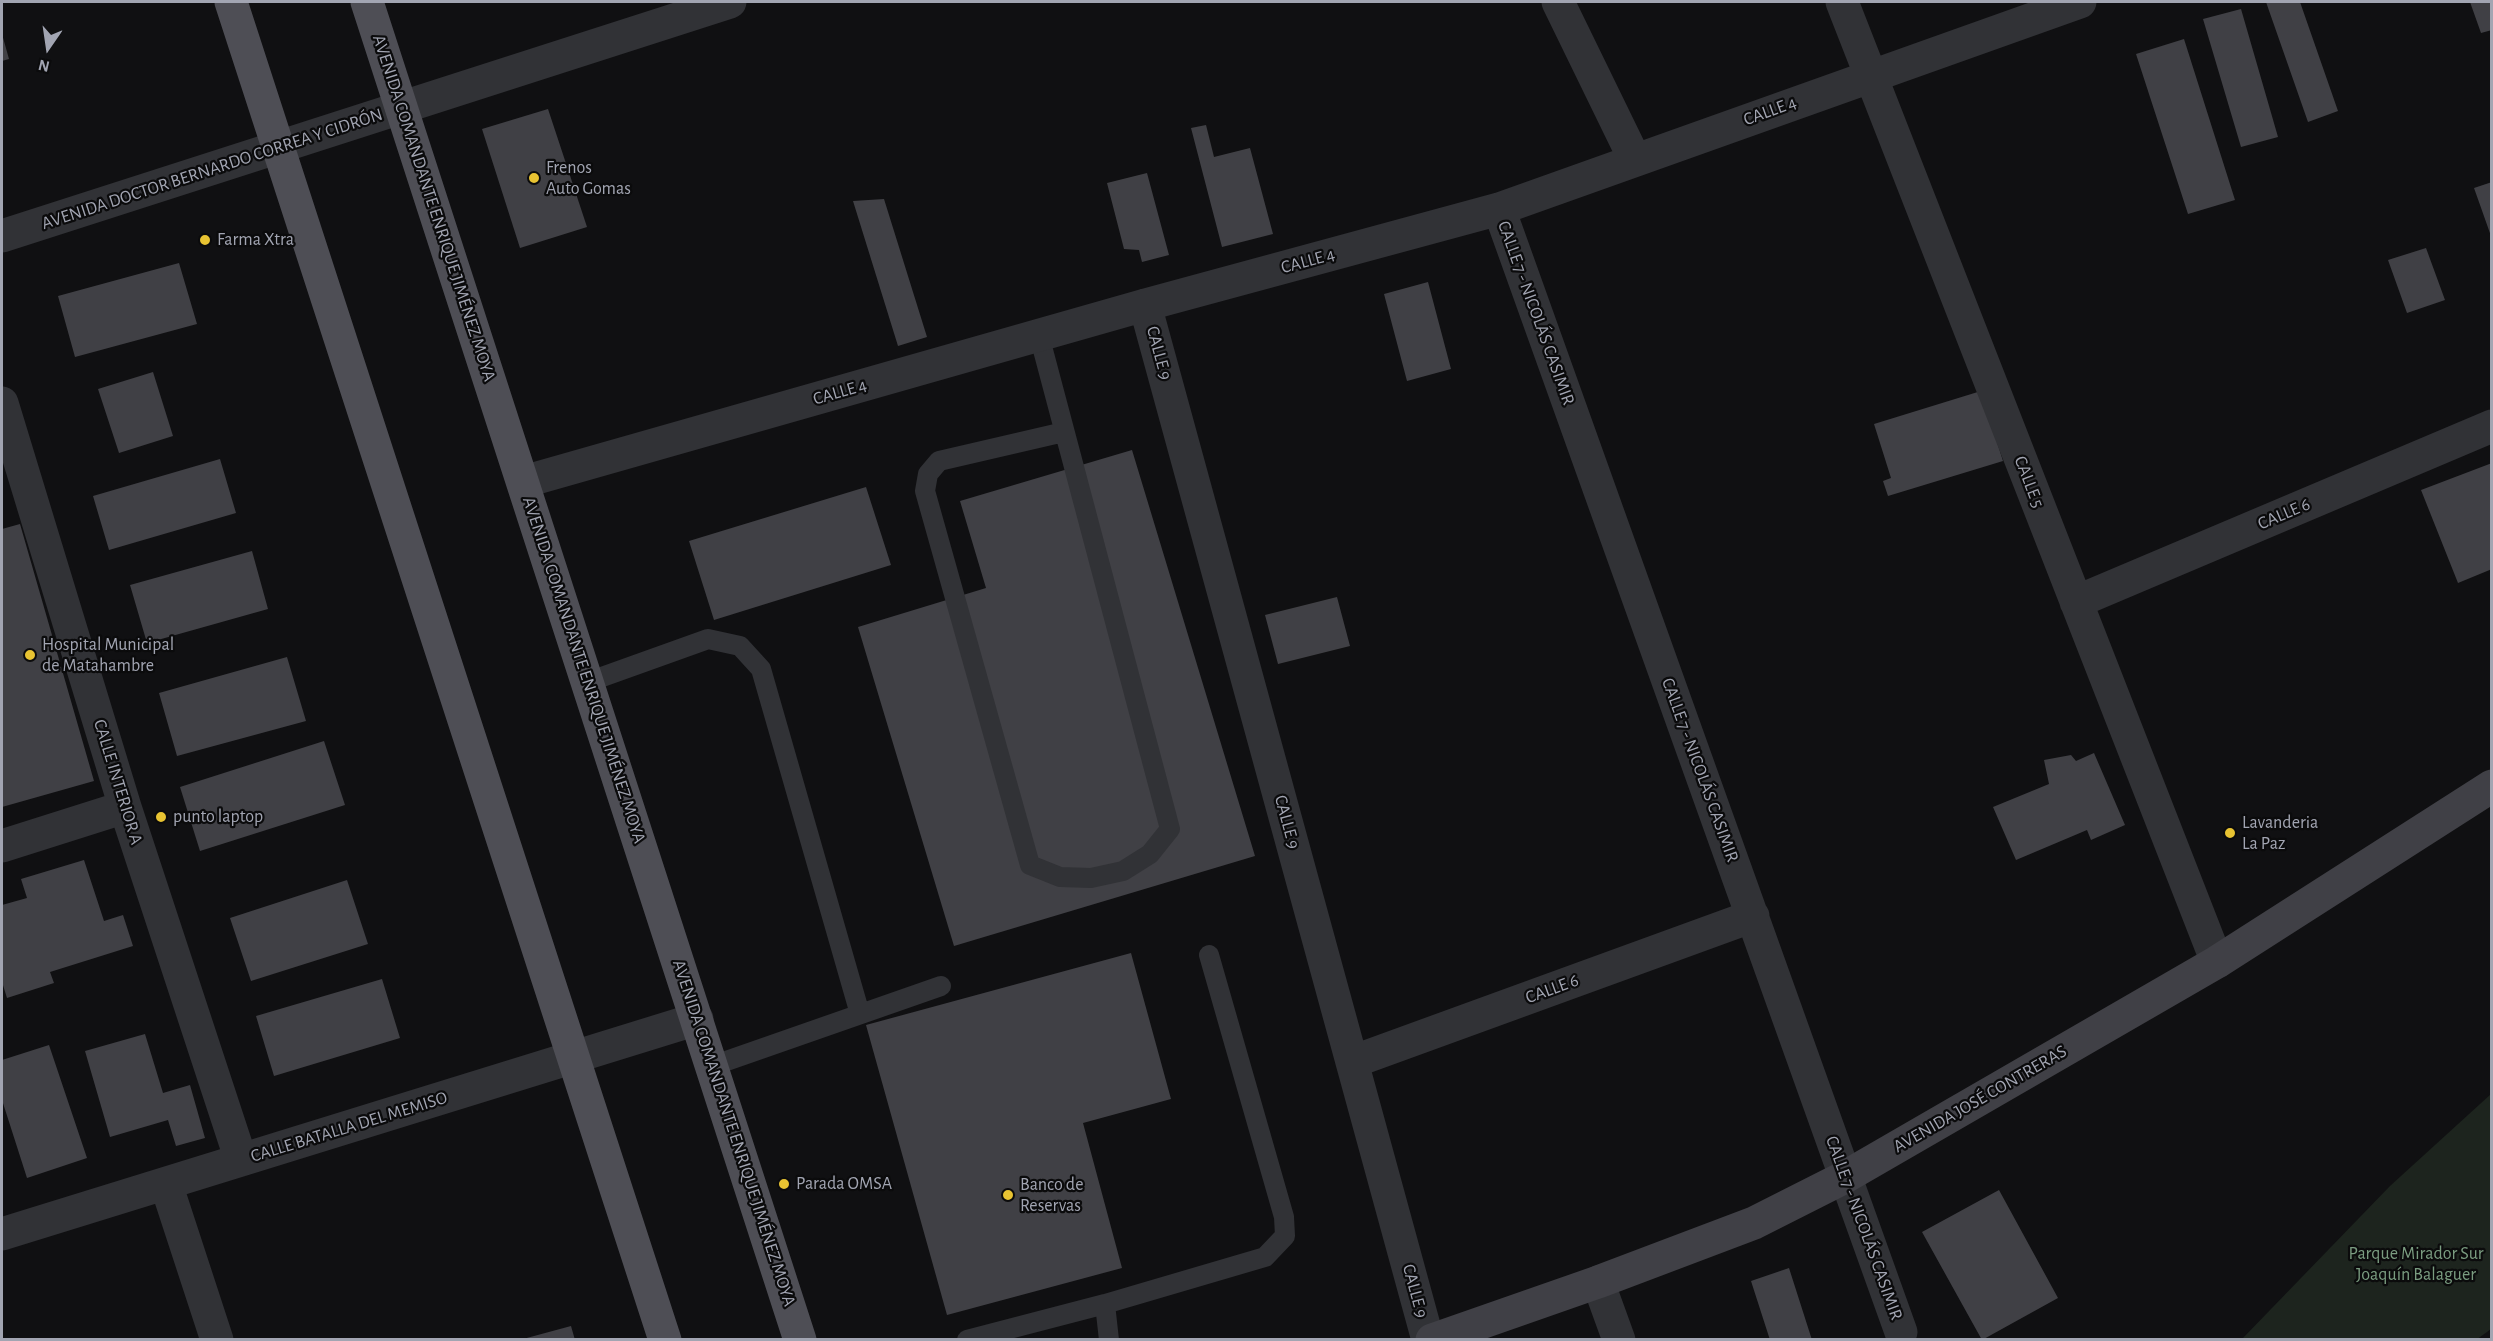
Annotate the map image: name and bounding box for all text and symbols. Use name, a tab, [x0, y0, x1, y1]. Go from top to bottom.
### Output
north arrow	[18, 18, 78, 78]
street label: AVENIDA COMANDANTE ENRIQUE JIMÉNEZ MOYA	[368, 32, 500, 384]
text: N	[37, 56, 51, 75]
street label: CALLE 4	[1740, 91, 1800, 131]
street label: AVENIDA DOCTOR BERNARDO CORREA Y CIDRÓN	[39, 104, 385, 234]
place label: Frenos Auto Gomas	[546, 157, 631, 200]
marker: Frenos Auto Gomas	[527, 171, 541, 185]
street label: CALLE 7 - NICOLÁS CASIMIR	[1493, 218, 1579, 408]
place label: Farma Xtra	[217, 229, 294, 251]
marker: Farma Xtra	[198, 233, 212, 247]
street label: CALLE 4	[1279, 243, 1337, 279]
street label: CALLE 9	[1141, 324, 1177, 382]
street label: CALLE 4	[811, 374, 869, 410]
street label: CALLE 5	[2009, 453, 2049, 511]
street label: CALLE 6	[2255, 493, 2313, 535]
street label: AVENIDA COMANDANTE ENRIQUE JIMÉNEZ MOYA	[518, 494, 650, 846]
place label: Hospital Municipal de Matahambre	[42, 634, 174, 676]
marker: Hospital Municipal de Matahambre	[23, 648, 37, 662]
street label: CALLE 7 - NICOLÁS CASIMIR	[1657, 675, 1743, 865]
street label: CALLE INTERIOR A	[89, 717, 147, 847]
street label: CALLE 9	[1269, 793, 1305, 851]
place label: punto laptop	[173, 806, 263, 828]
marker: punto laptop	[154, 810, 168, 824]
place label: Lavanderia La Paz	[2242, 812, 2318, 854]
marker: Lavanderia La Paz	[2223, 826, 2237, 840]
street label: AVENIDA COMANDANTE ENRIQUE JIMÉNEZ MOYA	[668, 957, 800, 1309]
street label: CALLE 6	[1523, 969, 1581, 1009]
street label: AVENIDA JOSÉ CONTRERAS	[1889, 1040, 2071, 1158]
street label: CALLE BATALLA DEL MEMISO	[248, 1087, 450, 1167]
street label: CALLE 7 - NICOLÁS CASIMIR	[1821, 1133, 1907, 1323]
place label: Parada OMSA	[796, 1173, 892, 1195]
place label: Banco de Reservas	[1020, 1174, 1083, 1216]
marker: Parada OMSA	[777, 1177, 791, 1191]
marker: Banco de Reservas	[1001, 1188, 1015, 1202]
park label: Parque Mirador Sur Joaquín Balaguer	[2349, 1243, 2483, 1286]
street label: CALLE 9	[1397, 1262, 1433, 1320]

